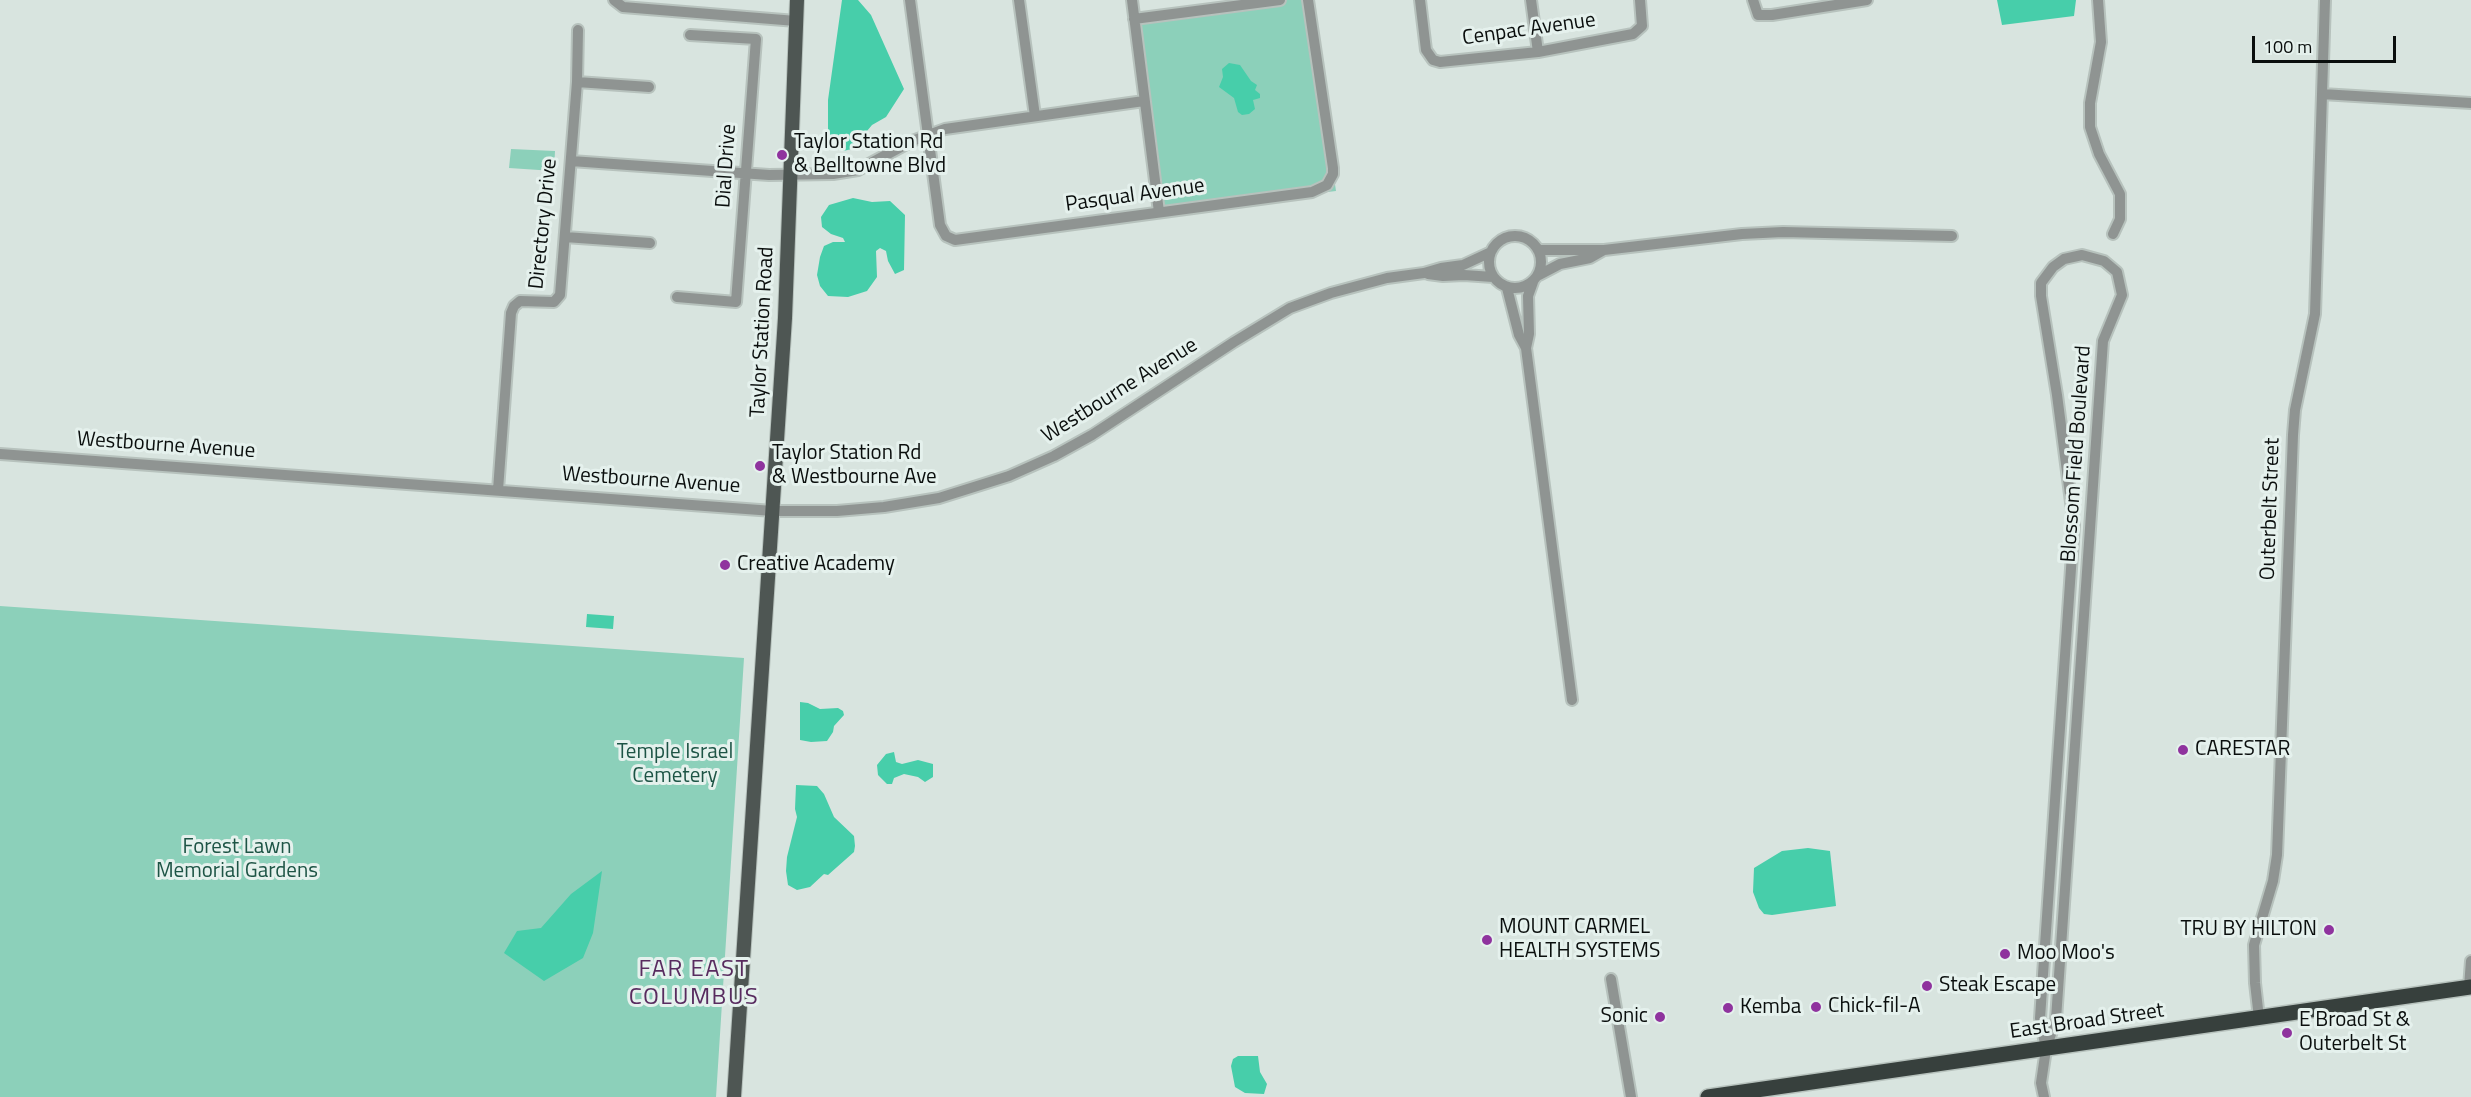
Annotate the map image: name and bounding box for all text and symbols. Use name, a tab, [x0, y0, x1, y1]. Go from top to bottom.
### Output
street label: Cenpac Avenue	[1461, 8, 1597, 52]
scale bar	[2255, 24, 2399, 62]
text: 100 m	[2263, 33, 2312, 60]
street label: Dial Drive	[711, 123, 743, 209]
place label: Taylor Station Rd & Belltowne Blvd	[794, 130, 946, 180]
marker: Taylor Station Rd & Belltowne Blvd	[775, 148, 789, 162]
street label: Directory Drive	[525, 157, 563, 291]
street label: Pasqual Avenue	[1064, 174, 1206, 218]
street label: Taylor Station Road	[746, 246, 780, 418]
street label: Westbourne Avenue	[1038, 333, 1202, 449]
street label: Blossom Field Boulevard	[2057, 345, 2097, 563]
street label: Westbourne Avenue	[76, 427, 256, 465]
street label: Outerbelt Street	[2256, 437, 2286, 581]
place label: Taylor Station Rd & Westbourne Ave	[772, 441, 937, 491]
marker: Taylor Station Rd & Westbourne Ave	[753, 459, 767, 473]
street label: Westbourne Avenue	[561, 462, 741, 500]
place label: Creative Academy	[737, 552, 895, 578]
marker: Creative Academy	[718, 558, 732, 572]
place label: CARESTAR	[2195, 737, 2290, 763]
park label: Temple Israel Cemetery	[617, 740, 733, 790]
marker: CARESTAR	[2176, 743, 2190, 757]
park label: Forest Lawn Memorial Gardens	[156, 835, 318, 885]
place label: MOUNT CARMEL HEALTH SYSTEMS	[1499, 915, 1660, 965]
place label: TRU BY HILTON	[2180, 917, 2317, 943]
marker: TRU BY HILTON	[2322, 923, 2336, 937]
marker: MOUNT CARMEL HEALTH SYSTEMS	[1480, 933, 1494, 947]
place label: Moo Moo's	[2017, 941, 2115, 967]
marker: Moo Moo's	[1998, 947, 2012, 961]
district label: FAR EAST COLUMBUS	[629, 956, 759, 1012]
place label: Steak Escape	[1939, 973, 2056, 999]
marker: Steak Escape	[1920, 979, 1934, 993]
place label: Chick-fil-A	[1828, 994, 1921, 1020]
place label: Kemba	[1740, 995, 1801, 1021]
street label: East Broad Street	[2008, 999, 2166, 1045]
marker: Chick-fil-A	[1809, 1000, 1823, 1014]
marker: Kemba	[1721, 1001, 1735, 1015]
place label: Sonic	[1600, 1004, 1648, 1030]
place label: E Broad St & Outerbelt St	[2299, 1008, 2410, 1058]
marker: Sonic	[1653, 1010, 1667, 1024]
marker: E Broad St & Outerbelt St	[2280, 1026, 2294, 1040]

